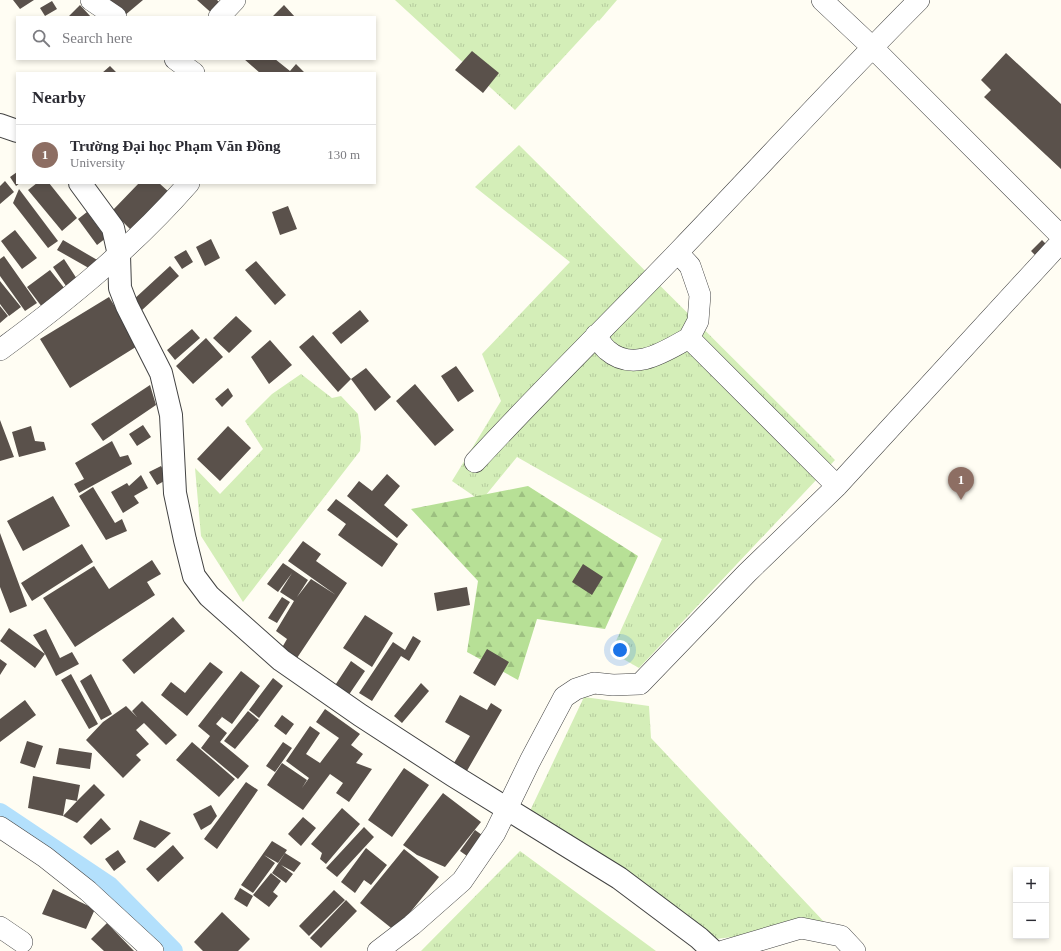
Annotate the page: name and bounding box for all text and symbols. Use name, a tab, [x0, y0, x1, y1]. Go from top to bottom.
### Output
search box	[16, 16, 376, 60]
icon: search	[30, 27, 52, 49]
text: Search here	[62, 30, 132, 46]
text: Nearby	[32, 88, 86, 107]
text: Trường Đại học Phạm Văn Đồng	[70, 138, 281, 154]
text: 1	[42, 147, 48, 162]
text: 130 m	[327, 147, 360, 162]
text: University	[70, 155, 125, 170]
pin: 1	[948, 467, 974, 500]
your location	[610, 640, 630, 660]
map controls	[1013, 867, 1049, 939]
button: +	[1013, 867, 1049, 903]
button: −	[1013, 903, 1049, 939]

